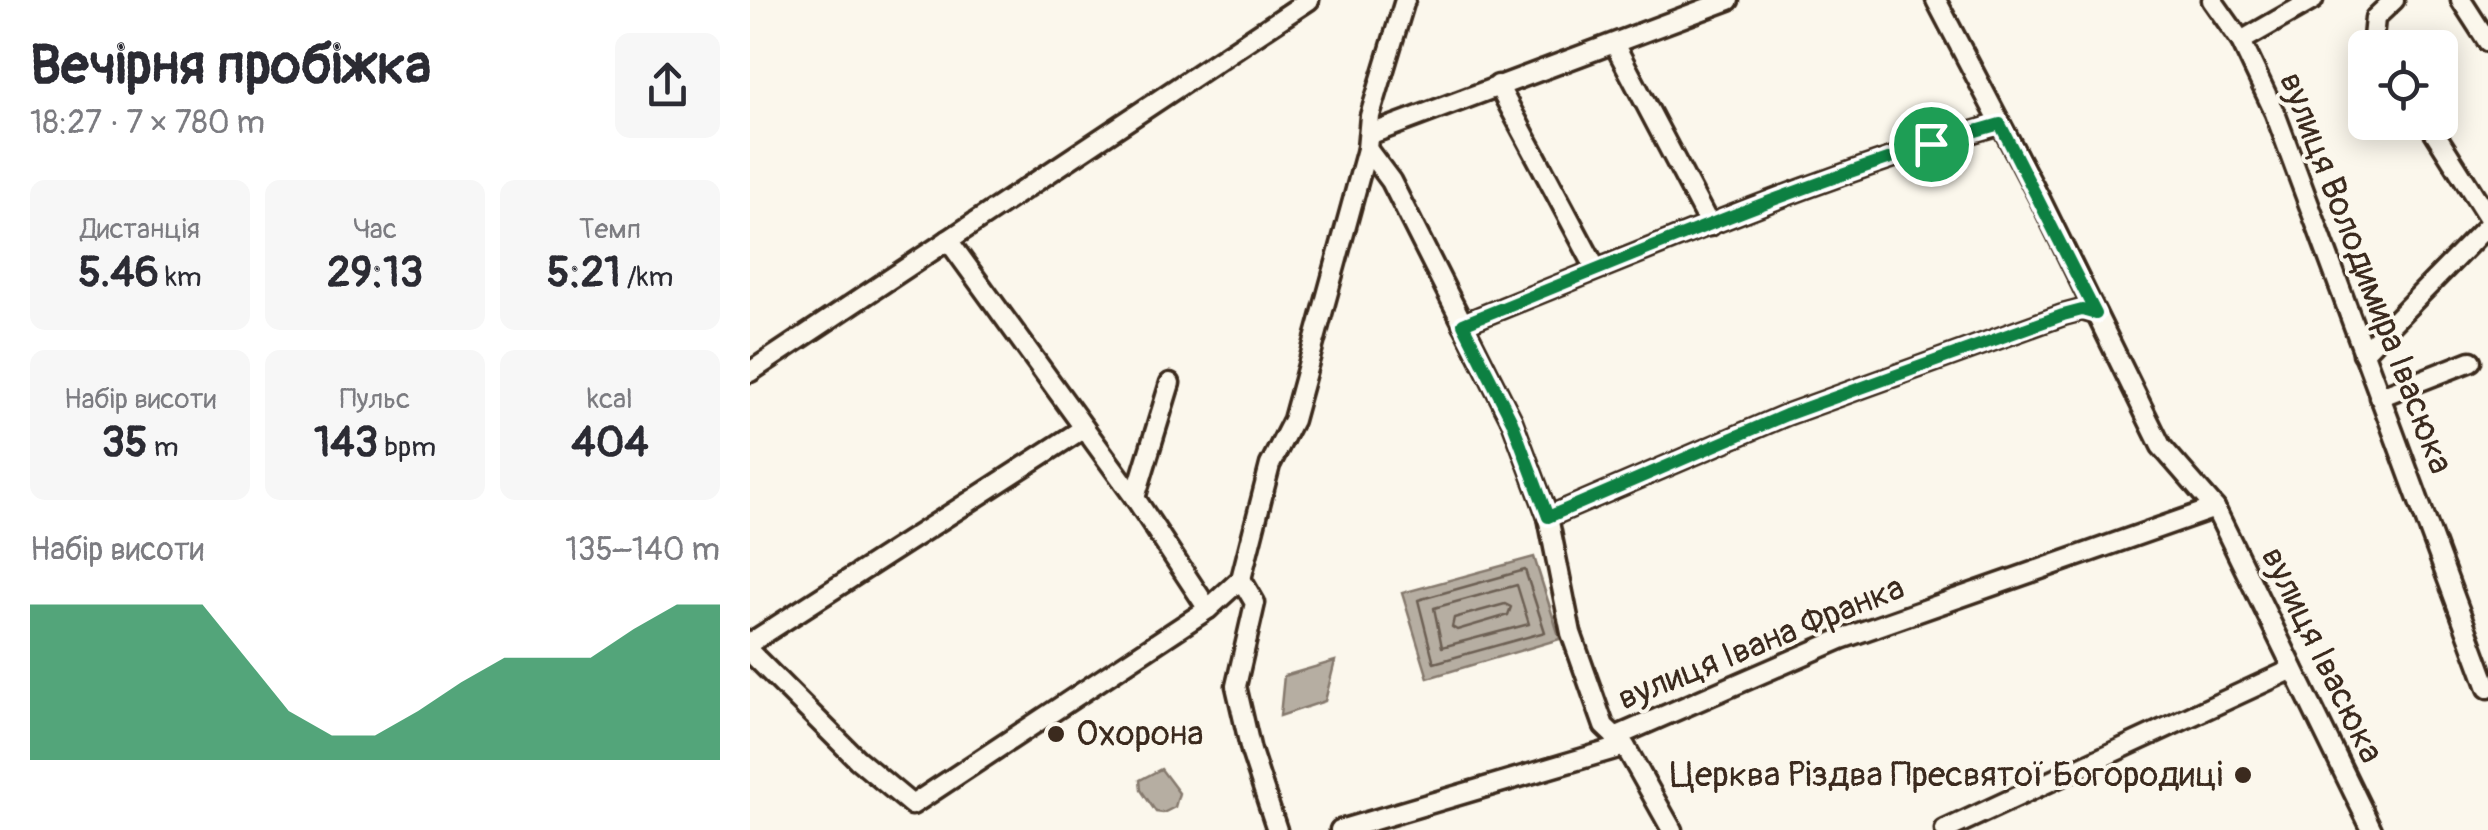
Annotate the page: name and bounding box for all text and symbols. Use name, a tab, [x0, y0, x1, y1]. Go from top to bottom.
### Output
map controls	[2348, 30, 2458, 140]
button: locate	[2348, 30, 2458, 140]
text: Вечірня пробіжка	[30, 31, 431, 100]
button: share	[615, 33, 720, 138]
street label: вулиця Володимира Івасюка	[2269, 66, 2463, 480]
pin	[1889, 102, 1974, 187]
text: 18:27 · 7 × 780 m	[30, 103, 265, 143]
icon: arrive	[1904, 117, 1959, 172]
text: Дистанція	[80, 212, 200, 247]
text: Час	[353, 212, 397, 247]
text: Темп	[579, 212, 641, 247]
text: 5.46	[78, 247, 159, 299]
text: 29:13	[327, 247, 423, 299]
text: 5:21	[547, 247, 621, 299]
text: km	[159, 260, 202, 295]
text: /km	[621, 260, 673, 295]
text: Набір висоти	[64, 382, 216, 417]
text: Пульс	[340, 382, 410, 417]
text: kcal	[587, 382, 633, 417]
text: 35	[101, 417, 148, 469]
text: 143	[314, 417, 378, 469]
text: 404	[571, 417, 649, 469]
text: m	[148, 430, 179, 465]
text: bpm	[378, 430, 436, 465]
text: Набір висоти	[30, 530, 204, 570]
text: 135–140 m	[565, 530, 720, 570]
street label: вулиця Івасюка	[2251, 540, 2393, 770]
street label: вулиця Івана Франка	[1611, 565, 1911, 721]
place label: Охорона	[1076, 712, 1204, 756]
marker: Охорона	[1045, 723, 1067, 745]
place label: Церква Різдва Пресвятої Богородиці	[1670, 753, 2223, 797]
marker: Церква Різдва Пресвятої Богородиці	[2232, 764, 2254, 786]

